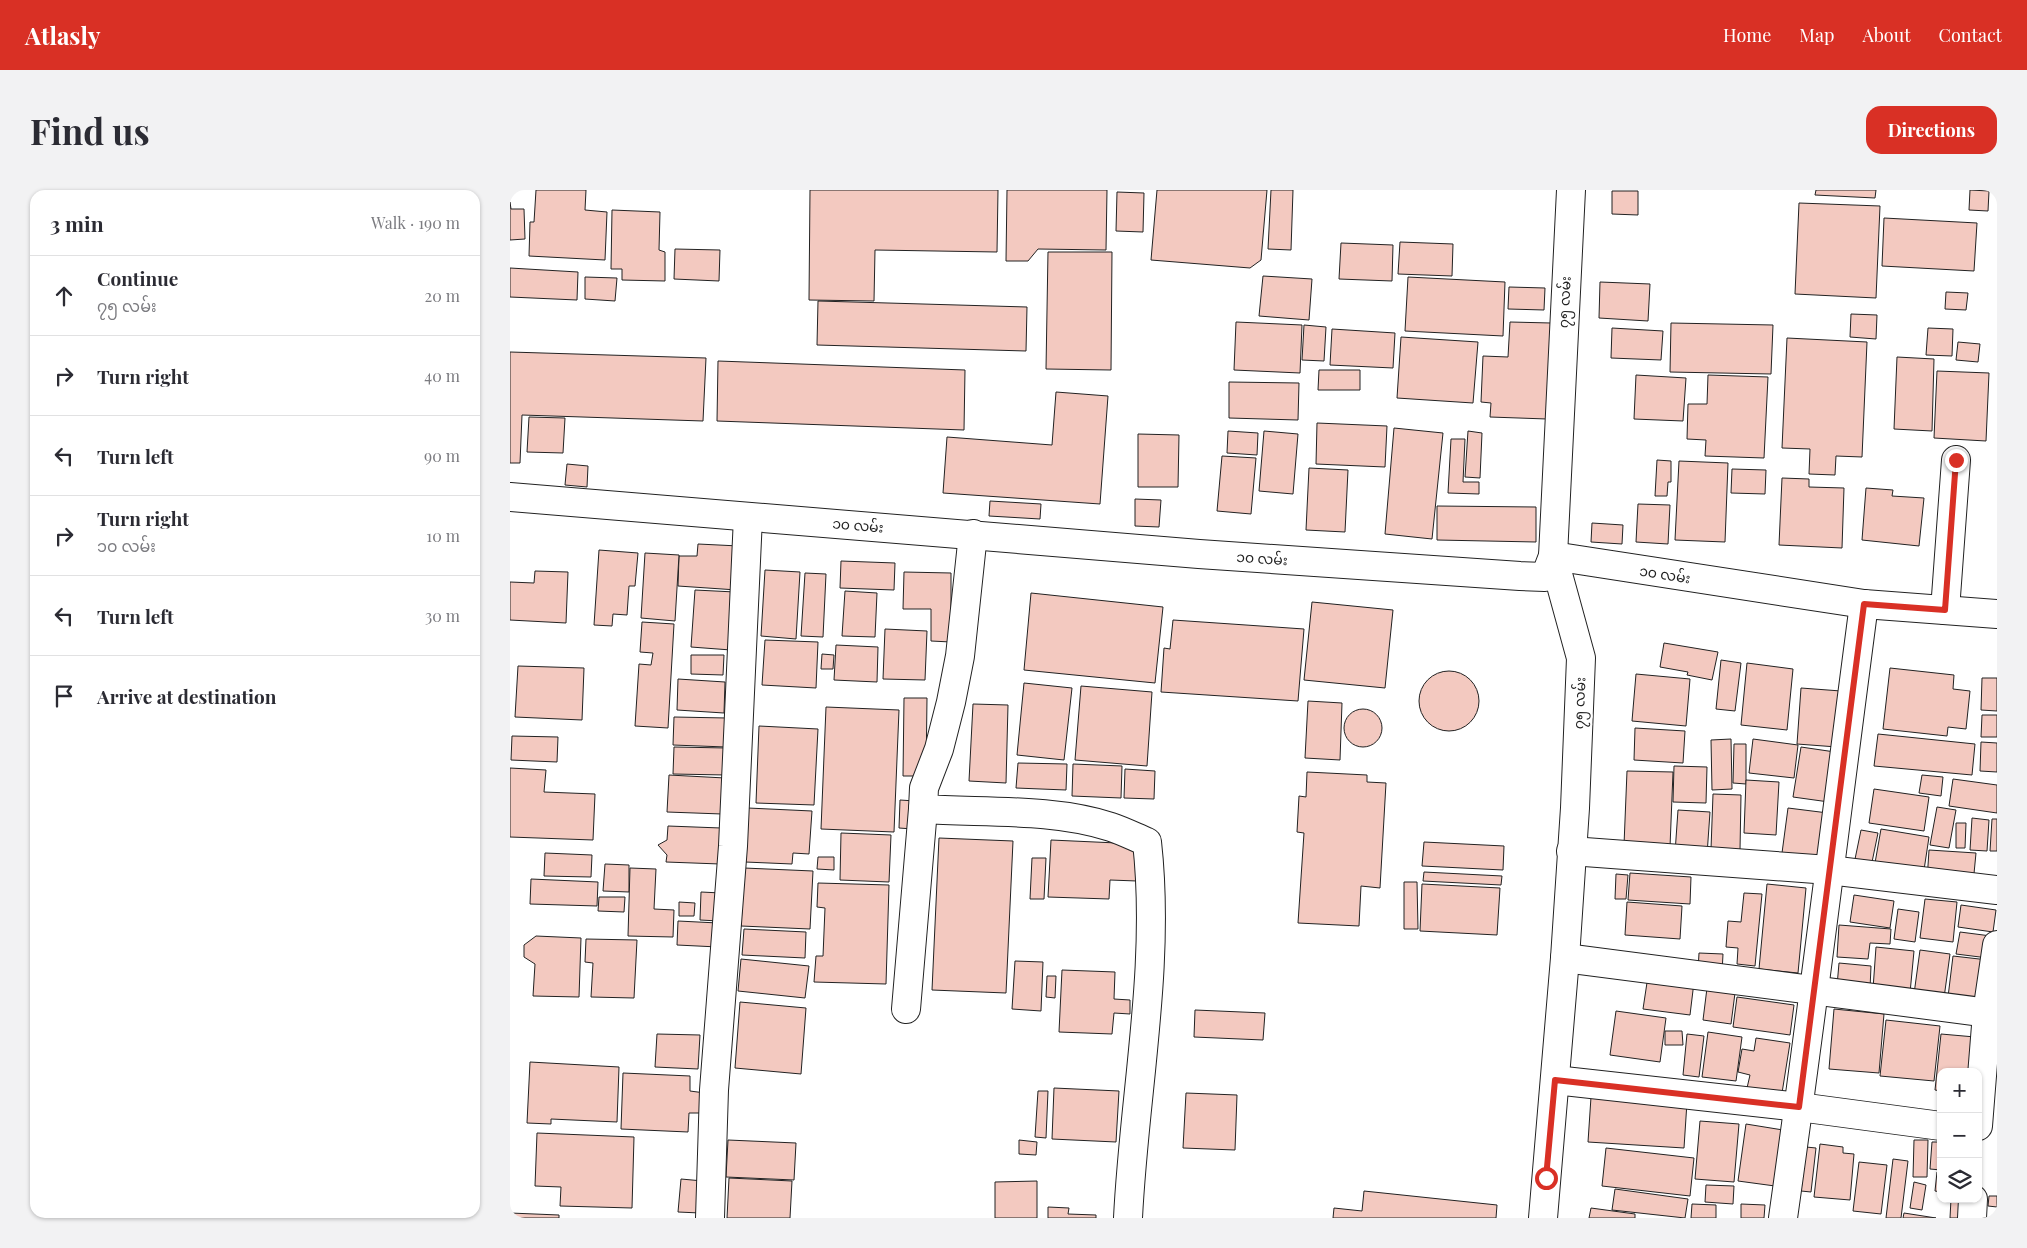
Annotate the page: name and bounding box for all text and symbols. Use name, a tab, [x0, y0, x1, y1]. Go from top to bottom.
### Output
text: Atlasly	[25, 19, 100, 51]
text: Home	[1723, 23, 1771, 47]
text: Map	[1799, 23, 1834, 47]
text: About	[1862, 23, 1911, 47]
text: Contact	[1939, 23, 2002, 47]
button: Directions	[1866, 106, 1997, 154]
text: Find us	[30, 107, 150, 154]
text: 3 min	[50, 209, 104, 237]
text: Walk · 190 m	[371, 212, 460, 233]
text: Continue	[97, 265, 178, 291]
street label: ၇၅ လမ်း	[1553, 276, 1578, 329]
icon: ahead	[50, 282, 78, 310]
text: 20 m	[425, 285, 460, 306]
text: ၇၅ လမ်း	[97, 295, 157, 316]
icon: right	[50, 362, 78, 390]
text: Turn right	[97, 363, 189, 389]
text: 40 m	[424, 365, 460, 386]
icon: left	[50, 442, 78, 470]
text: Turn left	[97, 443, 174, 469]
text: 90 m	[424, 445, 460, 466]
route end	[1945, 449, 1968, 472]
text: Turn right	[97, 505, 189, 531]
street label: ၁၀ လမ်း	[832, 513, 884, 537]
icon: right	[50, 522, 78, 550]
text: 10 m	[426, 525, 460, 546]
text: ၁၀ လမ်း	[97, 535, 156, 556]
street label: ၁၀ လမ်း	[1236, 547, 1288, 569]
street label: ၁၀ လမ်း	[1638, 561, 1692, 587]
icon: left	[50, 602, 78, 630]
text: Turn left	[97, 603, 174, 629]
text: 30 m	[425, 605, 460, 626]
street label: ၇၅ လမ်း	[1569, 677, 1592, 729]
icon: arrive	[50, 682, 78, 710]
text: Arrive at destination	[97, 683, 277, 709]
map controls	[1937, 1068, 1982, 1203]
button: +	[1937, 1068, 1982, 1113]
button: −	[1937, 1113, 1982, 1158]
button: layers	[1937, 1158, 1982, 1203]
route start	[1535, 1167, 1558, 1190]

